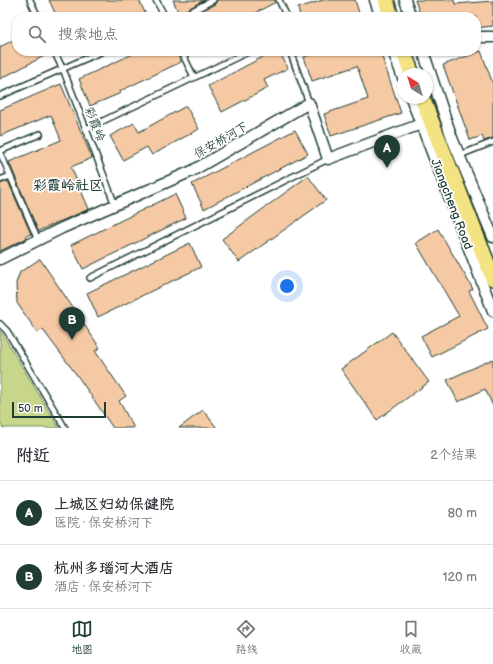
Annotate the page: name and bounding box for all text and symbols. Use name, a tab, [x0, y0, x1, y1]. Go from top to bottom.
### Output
search box	[12, 12, 481, 56]
icon: search	[26, 23, 48, 45]
text: 搜索地点	[58, 25, 118, 44]
north arrow	[397, 68, 433, 104]
street label: 彩霞岭	[81, 105, 108, 145]
street label: 保安桥河下	[192, 119, 251, 162]
pin: A	[374, 135, 400, 168]
street label: Jiangcheng Road	[427, 157, 476, 252]
district label: 彩霞岭社区	[33, 177, 103, 194]
your location	[277, 276, 297, 296]
pin: B	[59, 307, 85, 340]
scale bar	[12, 400, 106, 419]
text: 50 m	[18, 402, 43, 415]
text: 附近	[16, 446, 50, 466]
text: 2个结果	[430, 447, 477, 463]
text: 上城区妇幼保健院	[54, 495, 174, 514]
text: A	[25, 505, 33, 521]
text: 80 m	[448, 505, 477, 521]
text: 医院 · 保安桥河下	[54, 515, 153, 531]
text: 杭州多瑙河大酒店	[54, 559, 174, 578]
text: B	[24, 569, 34, 585]
text: 120 m	[442, 569, 477, 585]
text: 酒店 · 保安桥河下	[54, 579, 153, 595]
tab: 地图	[71, 618, 93, 656]
tab: 路线	[235, 618, 257, 656]
tab: 收藏	[400, 618, 422, 656]

